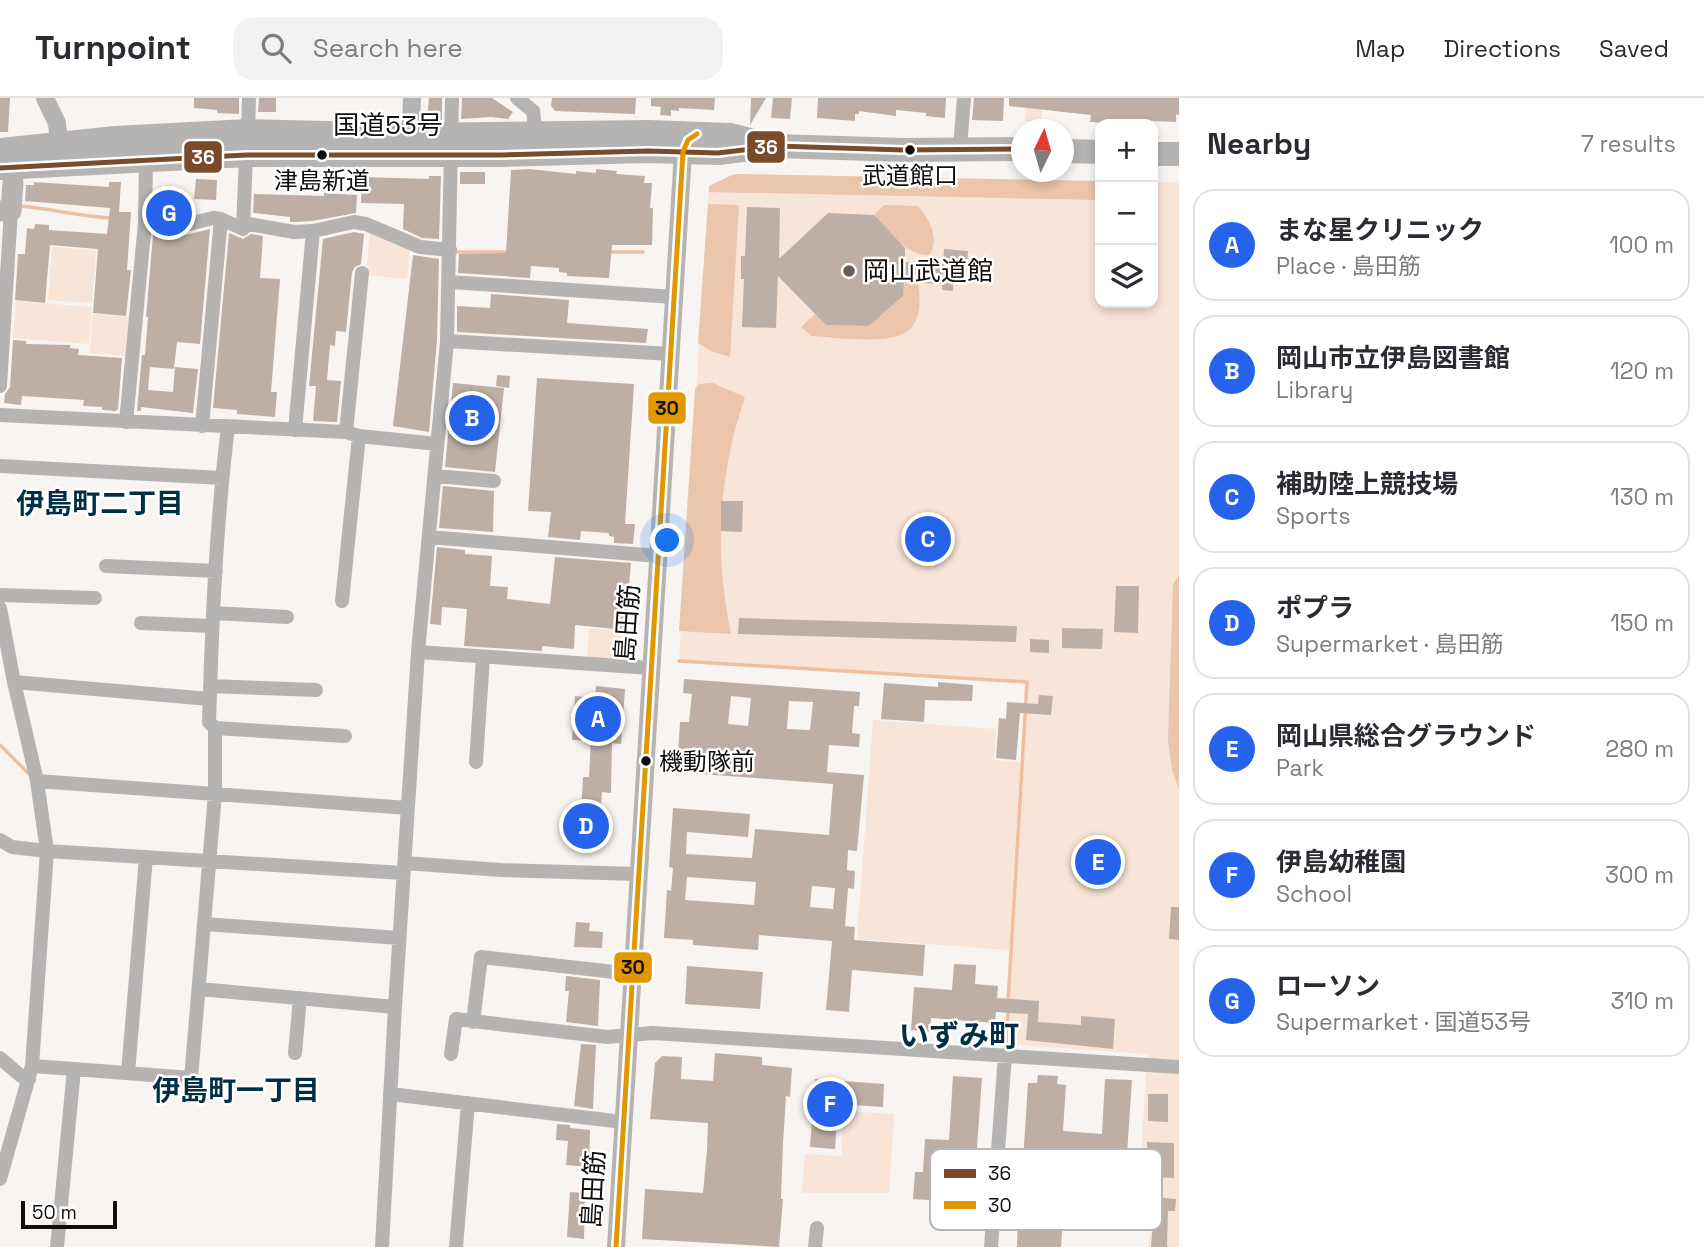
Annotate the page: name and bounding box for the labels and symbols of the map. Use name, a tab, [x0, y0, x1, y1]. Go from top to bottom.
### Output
street label: 国道53号	[333, 108, 443, 142]
north arrow	[1011, 119, 1074, 182]
line badge: 36	[746, 130, 786, 164]
text: 36	[754, 135, 778, 160]
line badge: 36	[183, 140, 223, 174]
marker: 武道館口	[903, 143, 917, 157]
text: 36	[191, 145, 215, 170]
marker: 津島新道	[315, 148, 329, 162]
place label: 武道館口	[862, 160, 958, 191]
place label: 津島新道	[274, 165, 370, 196]
pin: G	[146, 187, 192, 239]
place label: 岡山武道館	[863, 254, 993, 288]
marker: 岡山武道館	[841, 263, 857, 279]
line badge: 30	[647, 391, 687, 425]
pin: B	[449, 392, 495, 444]
text: 30	[655, 396, 679, 421]
district label: 伊島町二丁目	[16, 485, 184, 521]
pin: C	[905, 513, 951, 565]
your location	[650, 523, 684, 557]
street label: 島田筋	[607, 583, 647, 663]
pin: A	[575, 693, 621, 745]
place label: 機動隊前	[659, 746, 755, 777]
marker: 機動隊前	[639, 754, 653, 768]
pin: D	[563, 800, 609, 852]
pin: E	[1075, 836, 1121, 888]
line badge: 30	[613, 951, 653, 984]
text: 30	[621, 955, 645, 980]
district label: いずみ町	[899, 1016, 1019, 1055]
district label: 伊島町一丁目	[152, 1072, 320, 1108]
pin: F	[807, 1078, 853, 1130]
street label: 島田筋	[574, 1149, 612, 1229]
legend	[930, 1149, 1162, 1230]
text: 36	[988, 1161, 1011, 1186]
text: 30	[988, 1193, 1012, 1218]
scale bar	[21, 1198, 117, 1230]

